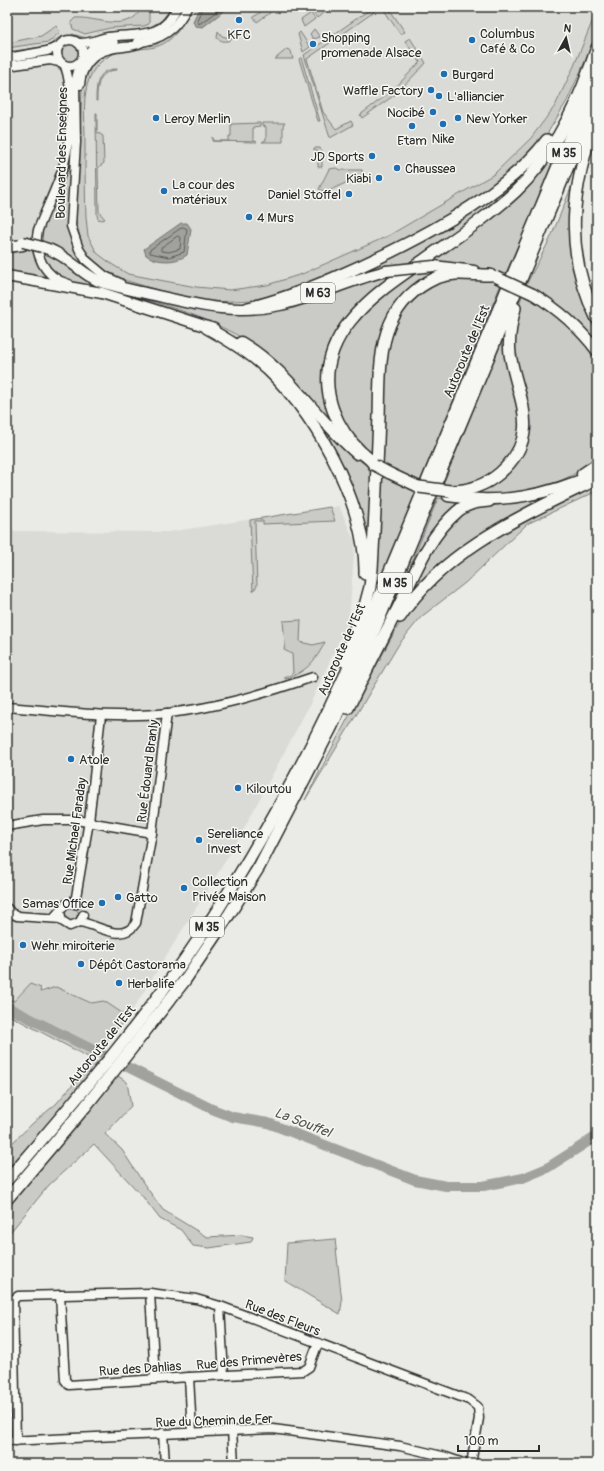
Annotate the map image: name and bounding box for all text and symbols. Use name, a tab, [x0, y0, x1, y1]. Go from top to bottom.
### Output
marker: KFC	[234, 15, 244, 25]
north arrow	[546, 18, 586, 58]
text: N	[563, 22, 572, 36]
place label: Columbus Café & Co	[480, 26, 535, 57]
place label: KFC	[227, 27, 251, 43]
place label: Shopping promenade Alsace	[321, 30, 422, 61]
marker: Columbus Café & Co	[467, 35, 477, 45]
marker: Shopping promenade Alsace	[308, 39, 318, 49]
place label: Burgard	[452, 67, 494, 83]
marker: Burgard	[439, 69, 449, 79]
place label: Waffle Factory	[343, 83, 423, 99]
marker: Waffle Factory	[426, 85, 436, 95]
street label: Boulevard des Enseignes	[53, 87, 71, 219]
place label: L'alliancier	[447, 89, 505, 105]
marker: L'alliancier	[434, 91, 444, 101]
place label: Nocibé	[387, 105, 425, 121]
marker: Nocibé	[428, 107, 438, 117]
place label: Leroy Merlin	[164, 111, 231, 127]
place label: New Yorker	[466, 111, 528, 127]
marker: Leroy Merlin	[151, 113, 161, 123]
marker: New Yorker	[453, 113, 463, 123]
marker: Nike	[438, 119, 448, 129]
marker: Etam	[407, 121, 417, 131]
place label: Nike	[432, 131, 455, 147]
place label: Etam	[397, 133, 427, 149]
road number: M 35	[547, 143, 581, 163]
place label: JD Sports	[310, 149, 364, 165]
marker: JD Sports	[367, 151, 377, 161]
place label: Chaussea	[405, 161, 456, 177]
marker: Chaussea	[392, 163, 402, 173]
place label: Kiabi	[346, 171, 371, 187]
marker: Kiabi	[374, 173, 384, 183]
place label: La cour des matériaux	[172, 177, 235, 208]
marker: La cour des matériaux	[159, 186, 169, 196]
place label: Daniel Stoffel	[267, 187, 341, 203]
marker: Daniel Stoffel	[344, 189, 354, 199]
place label: 4 Murs	[257, 210, 294, 226]
marker: 4 Murs	[244, 212, 254, 222]
road number: M 63	[301, 283, 335, 303]
street label: Autoroute de l’Est	[440, 302, 494, 400]
road number: M 35	[378, 573, 412, 593]
street label: Autoroute de l’Est	[315, 600, 370, 698]
street label: Rue Édouard Branly	[134, 718, 162, 823]
place label: Atole	[79, 752, 110, 768]
marker: Atole	[66, 754, 76, 764]
street label: Rue Michael Faraday	[60, 776, 90, 886]
place label: Kiloutou	[246, 781, 292, 797]
marker: Kiloutou	[233, 783, 243, 793]
place label: Sereliance Invest	[207, 826, 264, 857]
marker: Sereliance Invest	[194, 835, 204, 845]
place label: Collection Privée Maison	[192, 874, 266, 905]
marker: Collection Privée Maison	[179, 883, 189, 893]
place label: Gatto	[126, 890, 158, 906]
marker: Gatto	[113, 892, 123, 902]
place label: Samas Office	[22, 896, 95, 912]
marker: Samas Office	[97, 898, 107, 908]
road number: M 35	[190, 917, 224, 937]
place label: Wehr miroiterie	[31, 938, 115, 954]
marker: Wehr miroiterie	[18, 940, 28, 950]
place label: Dépôt Castorama	[89, 957, 186, 973]
marker: Dépôt Castorama	[76, 959, 86, 969]
place label: Herbalife	[127, 976, 175, 992]
marker: Herbalife	[114, 978, 124, 988]
street label: Autoroute de l’Est	[64, 1002, 140, 1089]
water label: La Souffel	[272, 1104, 335, 1142]
street label: Rue des Fleurs	[243, 1296, 323, 1340]
street label: Rue des Primevères	[196, 1348, 303, 1374]
street label: Rue des Dahlias	[98, 1358, 182, 1380]
street label: Rue du Chemin de Fer	[155, 1411, 273, 1431]
scale bar	[458, 1427, 539, 1453]
text: 100 m	[464, 1434, 499, 1449]

